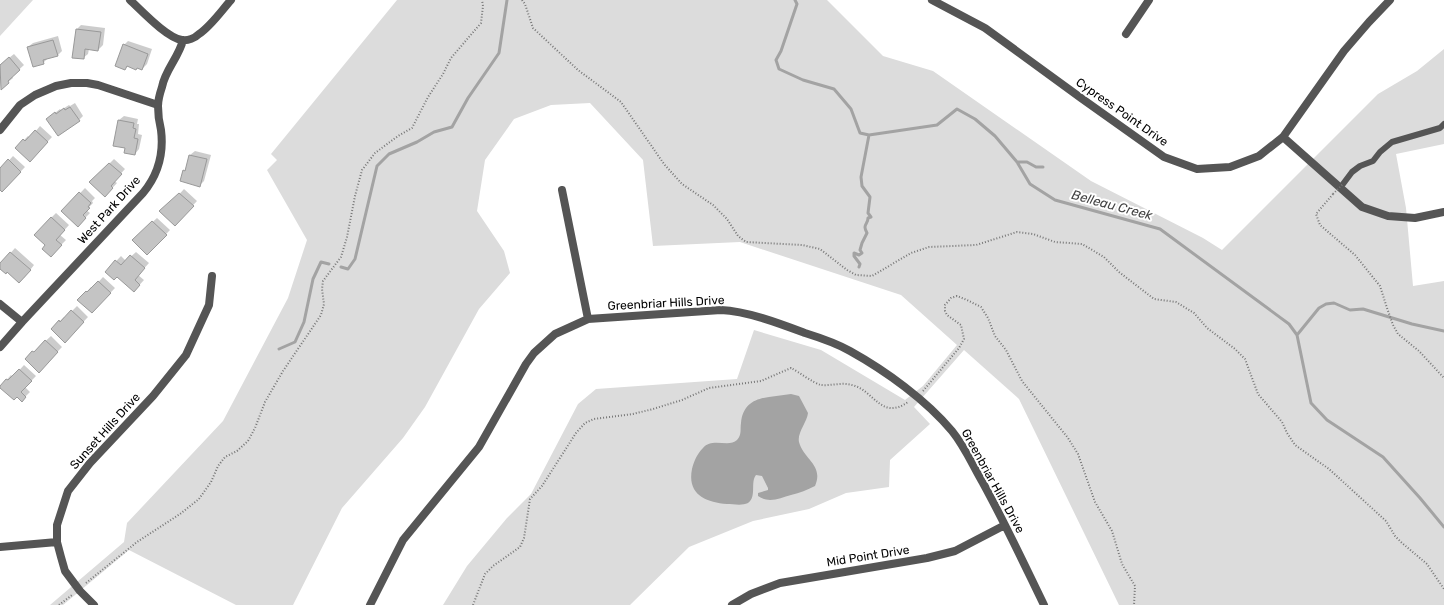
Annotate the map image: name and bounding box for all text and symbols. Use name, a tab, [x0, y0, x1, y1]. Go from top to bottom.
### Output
street label: Cypress Point Drive	[1073, 75, 1171, 149]
street label: West Park Drive	[75, 173, 143, 247]
water label: Belleau Creek	[1070, 187, 1154, 223]
street label: Greenbriar Hills Drive	[607, 293, 725, 313]
street label: Sunset Hills Drive	[67, 390, 143, 472]
street label: Greenbriar Hills Drive	[959, 426, 1028, 536]
street label: Mid Point Drive	[826, 543, 911, 569]

